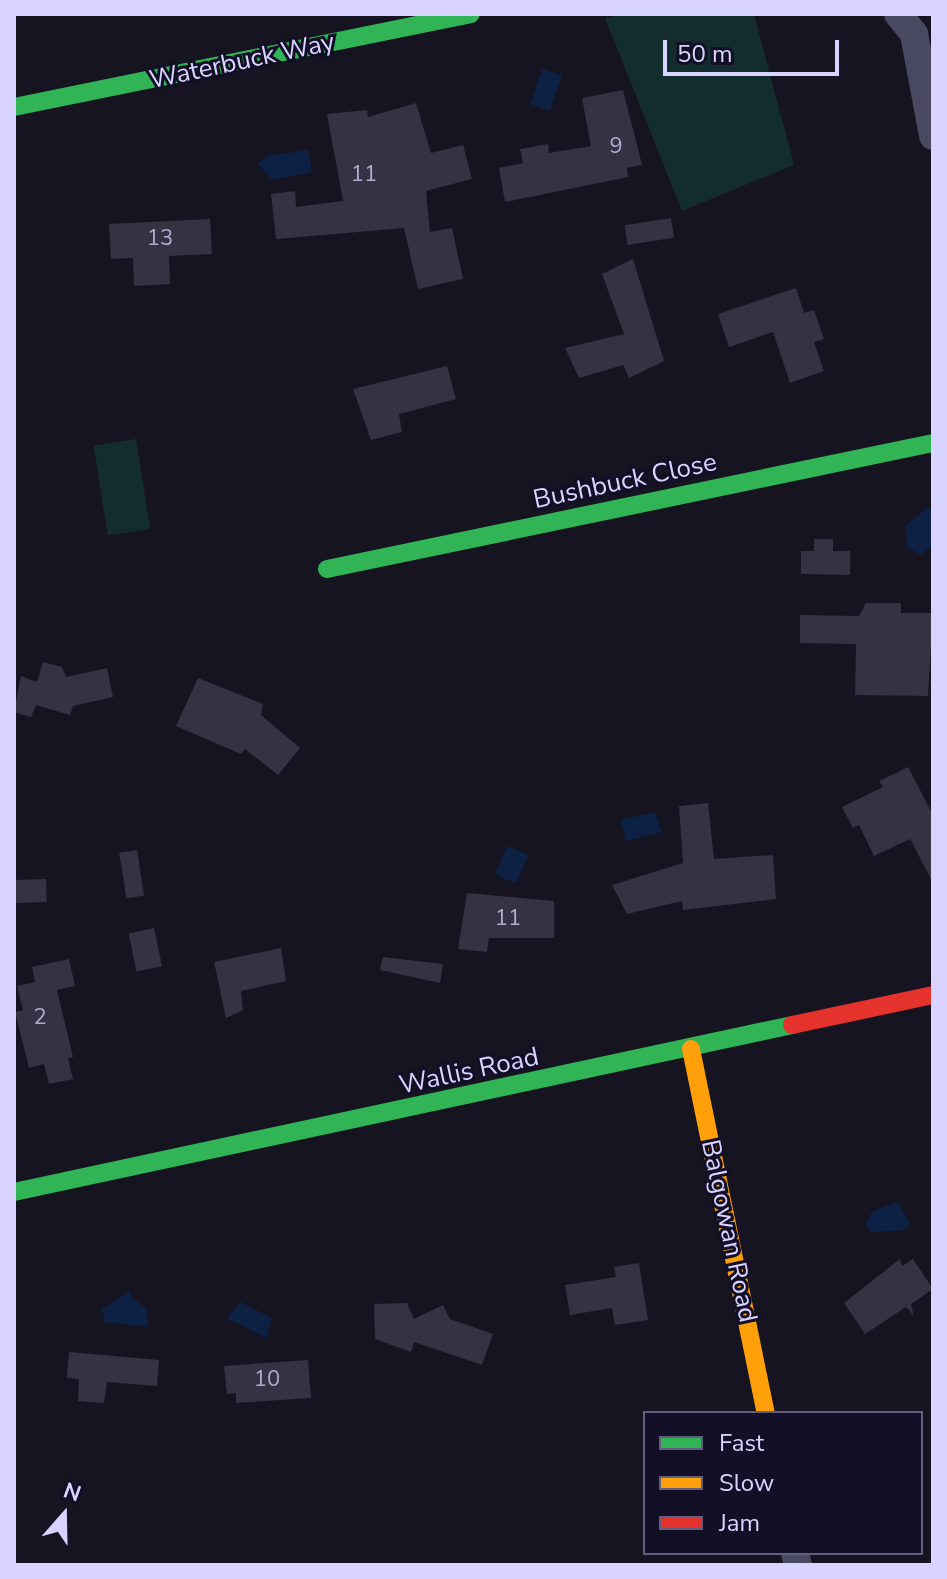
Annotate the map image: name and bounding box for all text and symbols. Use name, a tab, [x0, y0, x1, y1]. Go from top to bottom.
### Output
scale bar	[667, 24, 843, 74]
street label: Waterbuck Way	[146, 26, 338, 96]
text: 50 m	[677, 38, 733, 70]
house number: 9	[609, 134, 623, 160]
house number: 11	[351, 162, 377, 188]
house number: 13	[147, 226, 173, 252]
street label: Bushbuck Close	[530, 446, 720, 516]
house number: 11	[495, 906, 521, 932]
house number: 2	[33, 1005, 47, 1031]
street label: Wallis Road	[396, 1041, 542, 1101]
street label: Balgowan Road	[694, 1137, 764, 1325]
house number: 10	[254, 1367, 280, 1393]
legend	[643, 1411, 923, 1555]
text: Fast	[719, 1427, 764, 1459]
text: Slow	[719, 1467, 774, 1499]
north arrow	[24, 1475, 104, 1555]
text: N	[59, 1476, 85, 1509]
text: Jam	[719, 1507, 760, 1539]

